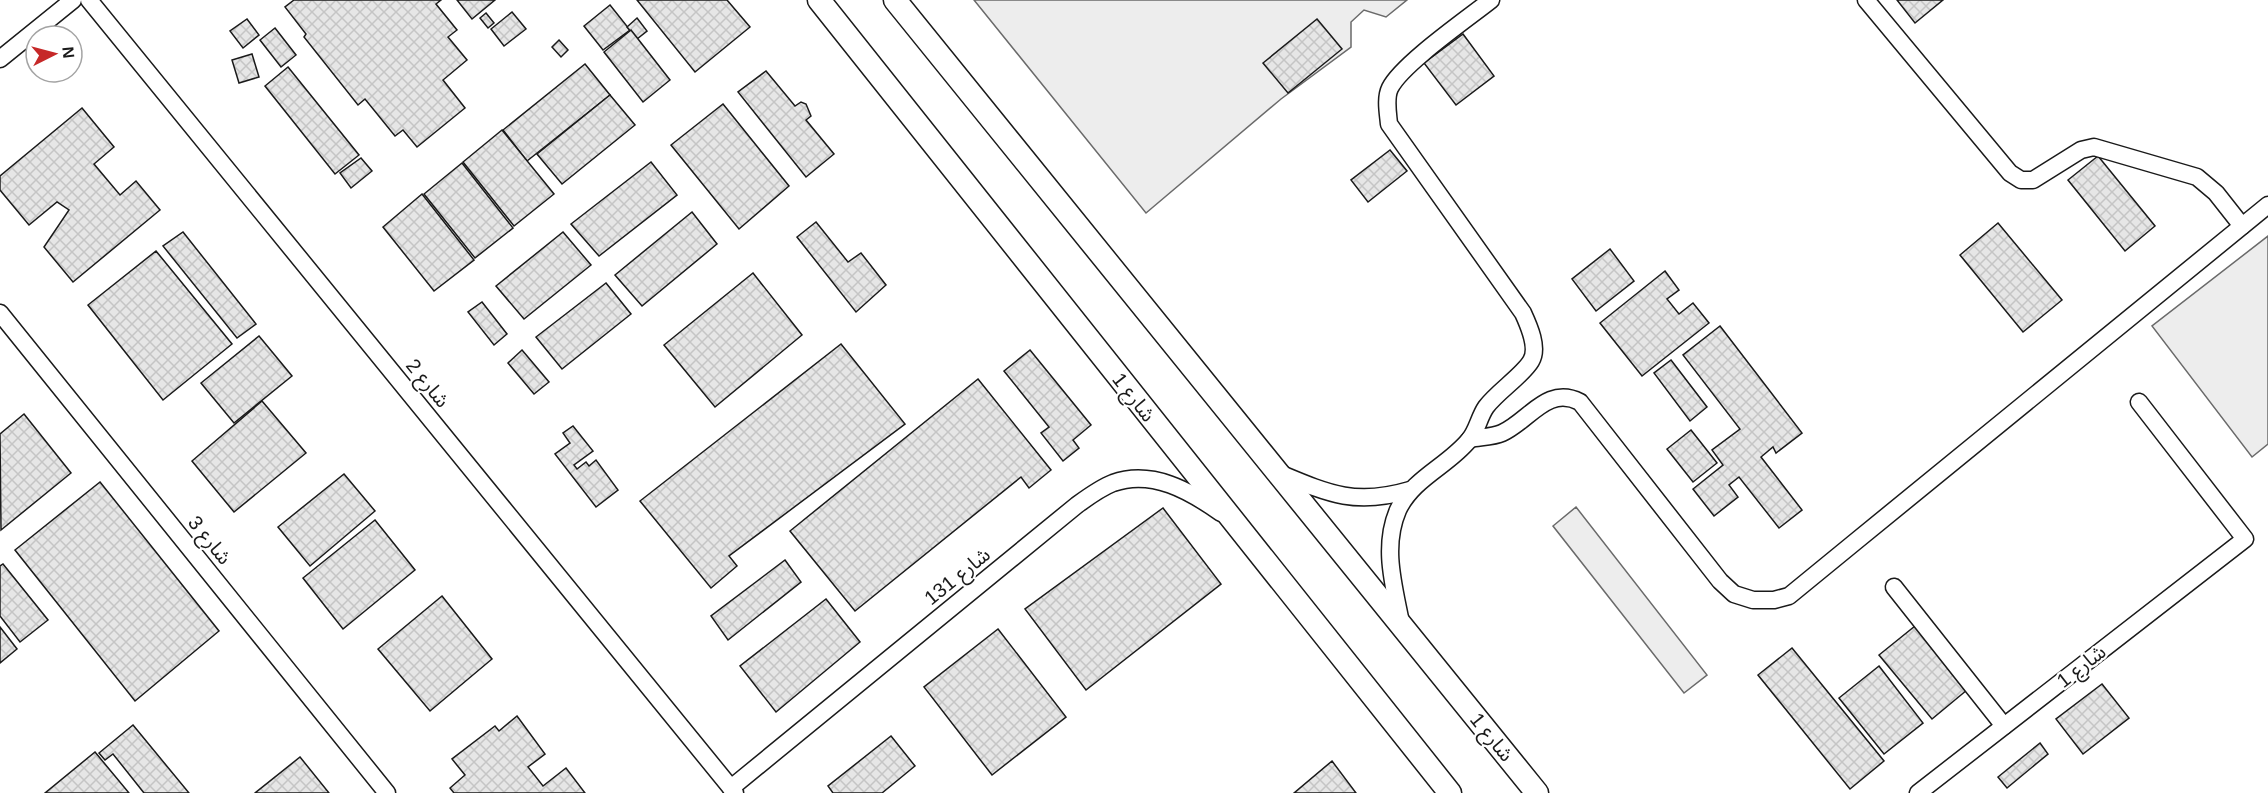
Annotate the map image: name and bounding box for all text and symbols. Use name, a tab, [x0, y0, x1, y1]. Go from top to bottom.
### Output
north arrow	[24, 24, 84, 84]
text: N	[59, 46, 77, 59]
street label: شارع 2	[399, 354, 454, 414]
street label: شارع 1	[1105, 368, 1160, 428]
street label: شارع 3	[181, 511, 236, 571]
street label: شارع 131	[920, 543, 997, 612]
street label: شارع 1	[2052, 640, 2112, 695]
street label: شارع 1	[1463, 708, 1518, 768]

